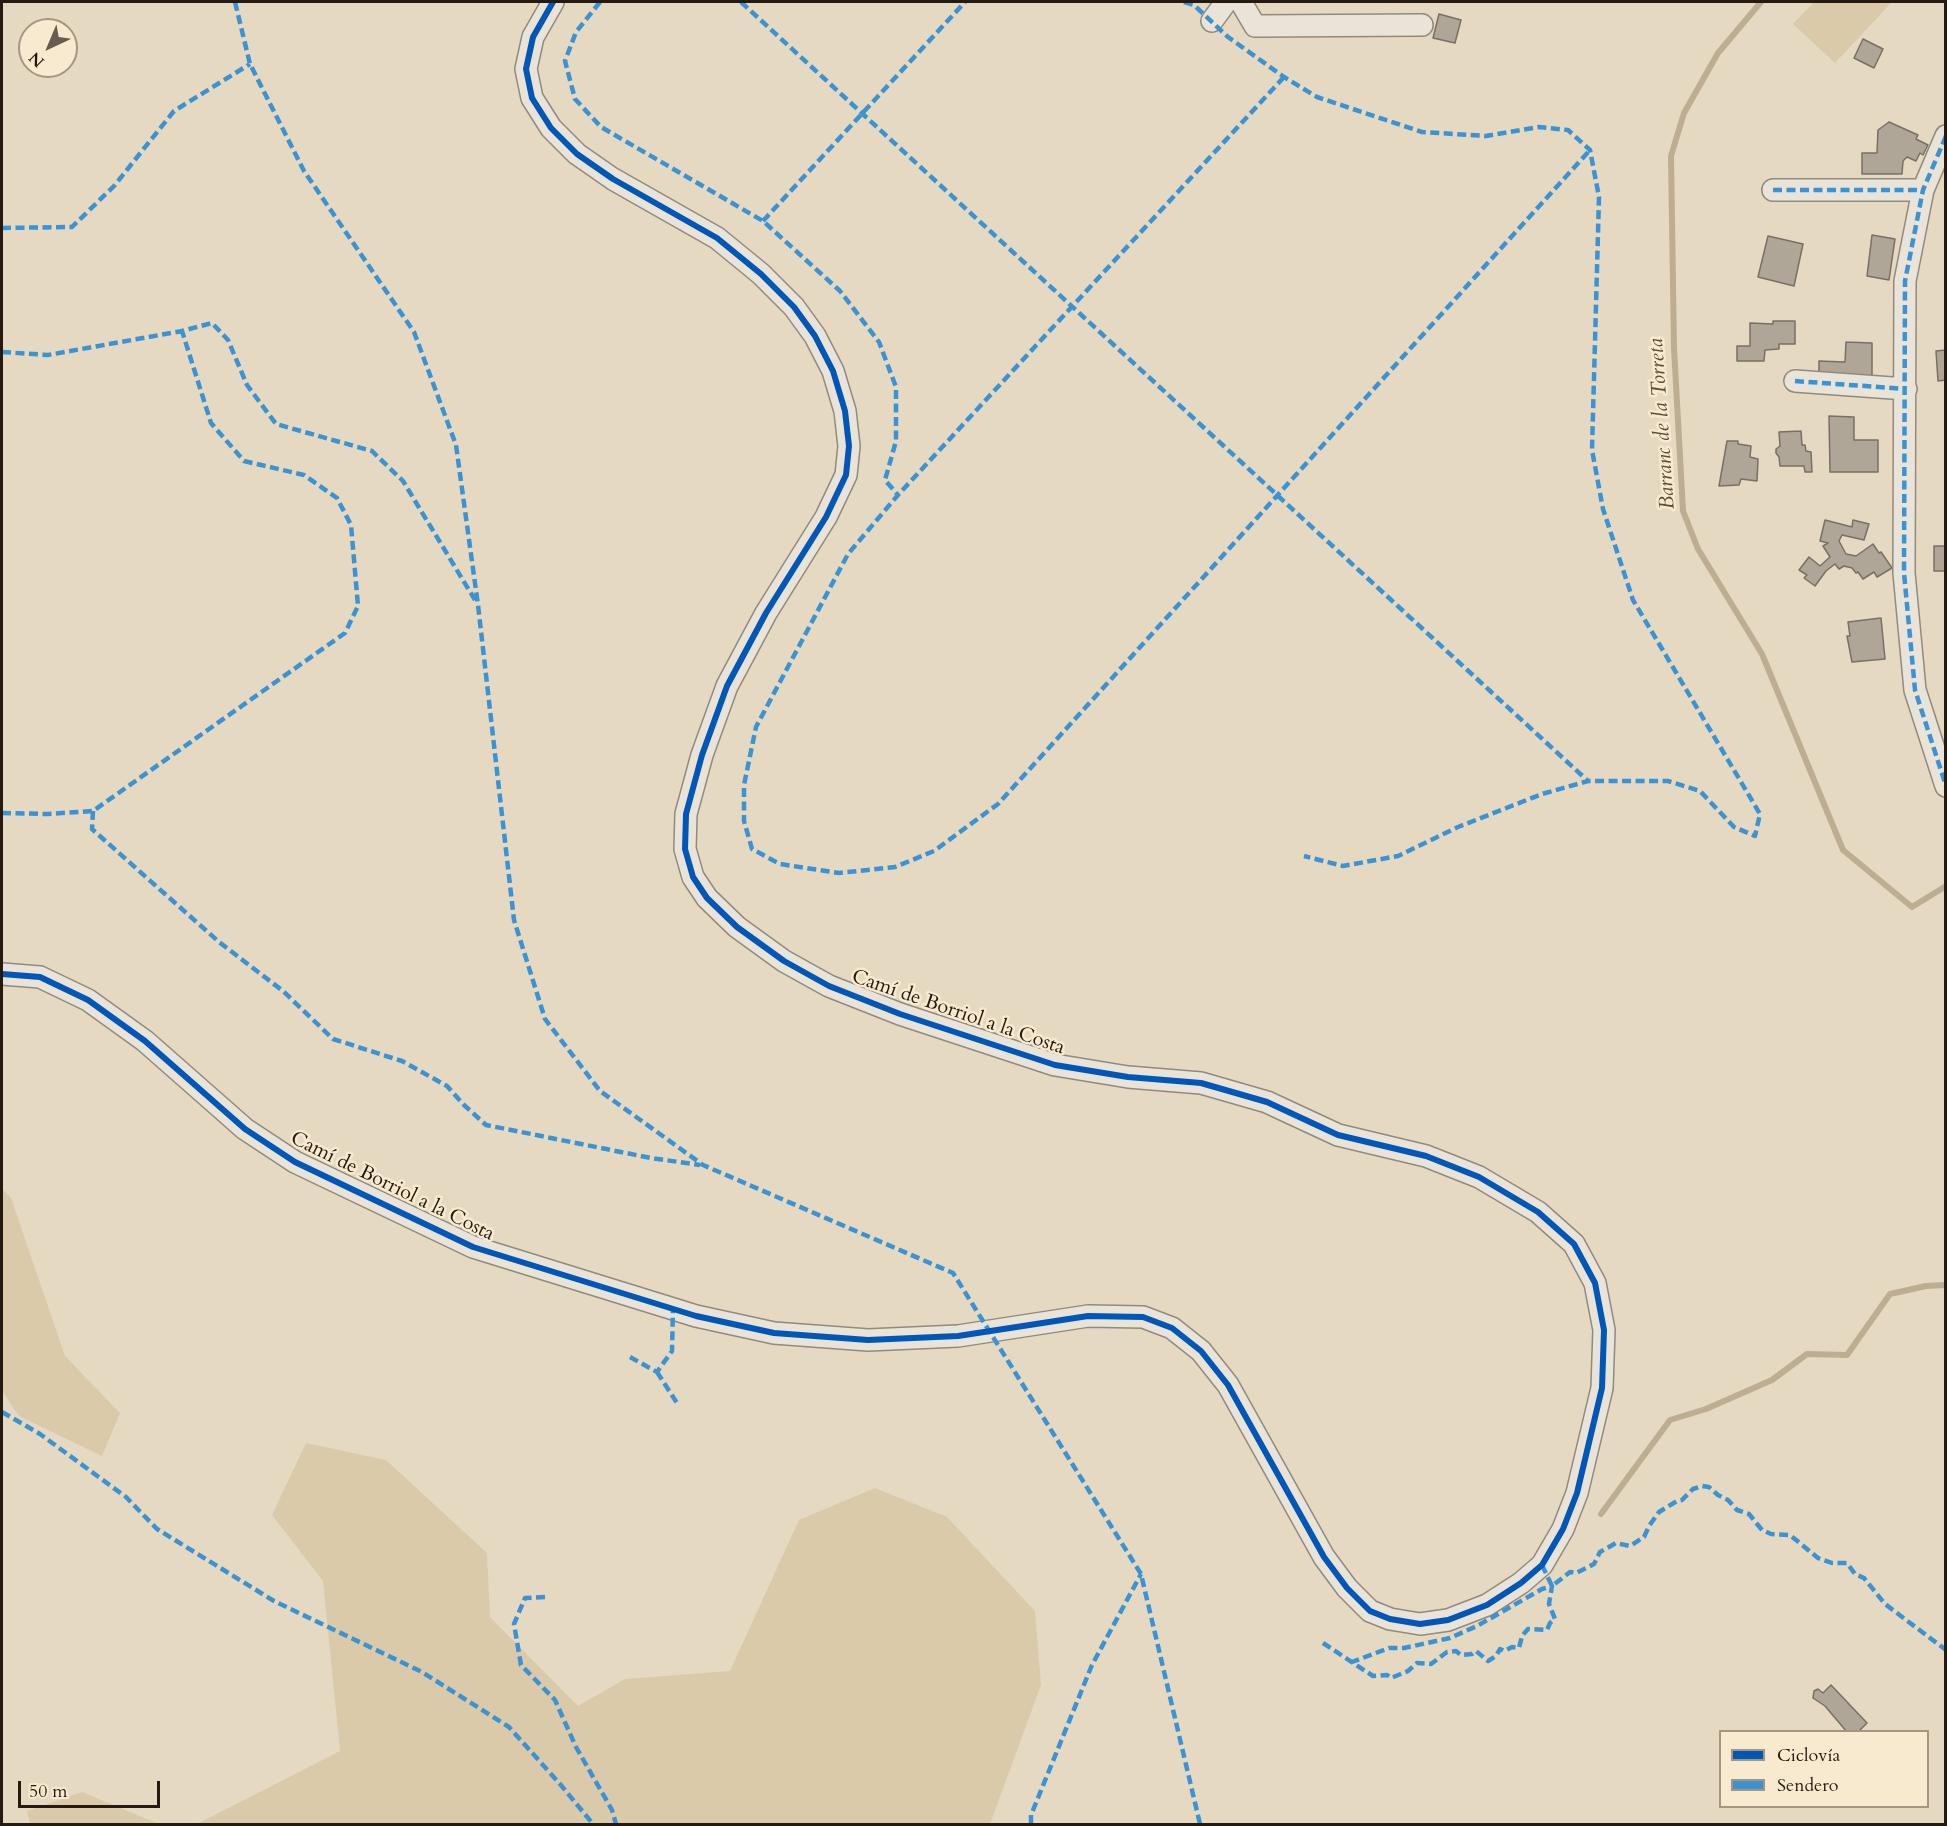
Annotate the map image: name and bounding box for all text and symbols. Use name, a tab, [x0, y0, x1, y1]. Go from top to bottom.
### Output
north arrow	[18, 18, 78, 78]
text: N	[24, 47, 50, 72]
water label: Barranc de la Torreta	[1644, 337, 1682, 511]
street label: Camí de Borriol a la Costa	[848, 965, 1068, 1061]
street label: Camí de Borriol a la Costa	[286, 1127, 498, 1247]
legend	[1719, 1730, 1929, 1808]
text: Ciclovía	[1777, 1743, 1840, 1768]
scale bar	[21, 1769, 164, 1807]
text: Sendero	[1777, 1773, 1838, 1798]
text: 50 m	[29, 1779, 68, 1804]

